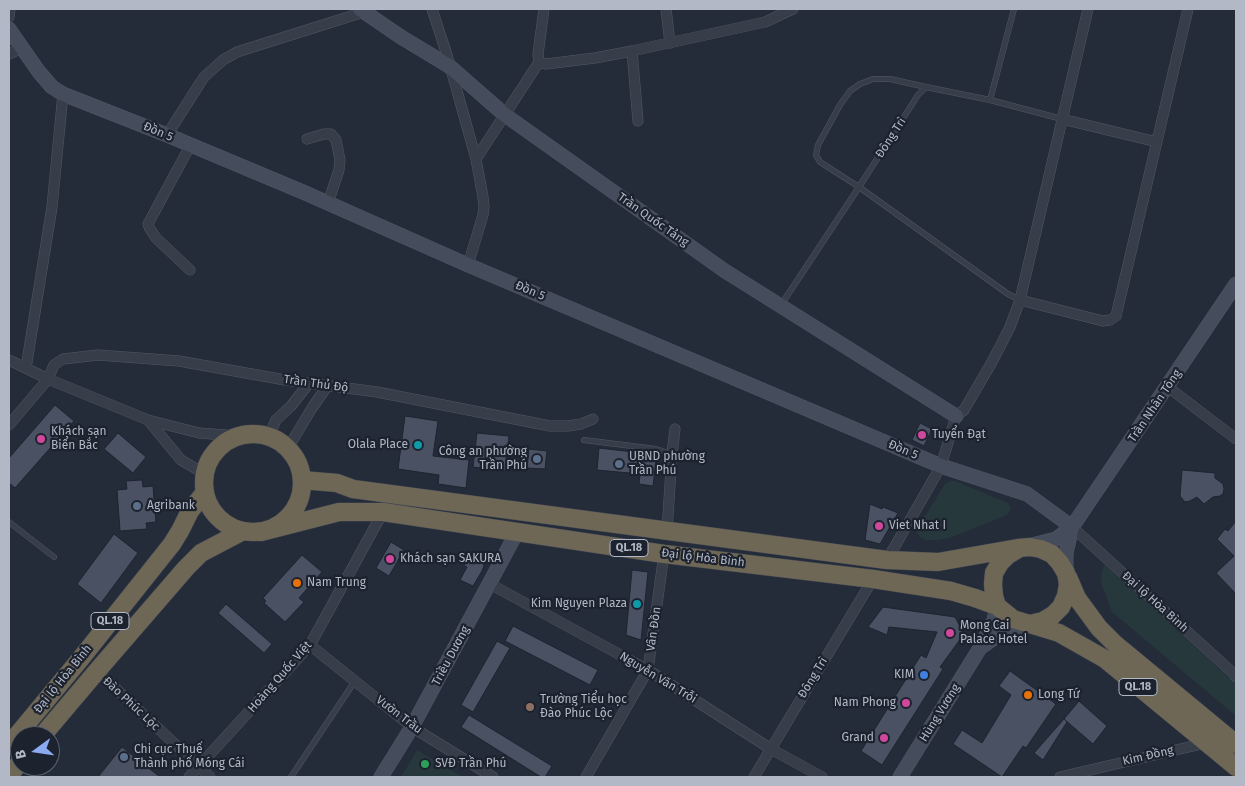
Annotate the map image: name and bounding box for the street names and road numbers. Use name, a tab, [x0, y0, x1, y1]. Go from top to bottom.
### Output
street label: Đông Trì	[873, 115, 909, 161]
street label: Đồn 5	[141, 119, 175, 145]
street label: Trần Quốc Tảng	[615, 190, 691, 250]
street label: Đồn 5	[513, 278, 547, 304]
street label: Trần Nhân Tông	[1125, 367, 1185, 445]
street label: Trần Thủ Độ	[283, 372, 349, 396]
street label: Đồn 5	[886, 437, 920, 463]
road number: QL.18	[610, 540, 648, 556]
street label: Đại lộ Hòa Bình	[660, 546, 746, 570]
street label: Đại lộ Hòa Bình	[1119, 569, 1191, 635]
street label: Vân Đồn	[644, 606, 664, 652]
road number: QL.18	[91, 612, 129, 630]
street label: Triều Dương	[429, 624, 473, 688]
street label: Hoàng Quốc Việt	[245, 638, 315, 716]
street label: Đại lộ Hòa Bình	[31, 642, 95, 716]
street label: Nguyễn Văn Trỗi	[617, 649, 699, 707]
street label: Đông Trì	[795, 655, 831, 701]
street label: Đào Phúc Lộc	[100, 674, 162, 734]
road number: QL.18	[1119, 679, 1157, 696]
street label: Hùng Vương	[917, 681, 963, 745]
street label: Vườn Trầu	[373, 693, 425, 737]
street label: Kim Đồng	[1121, 743, 1175, 769]

